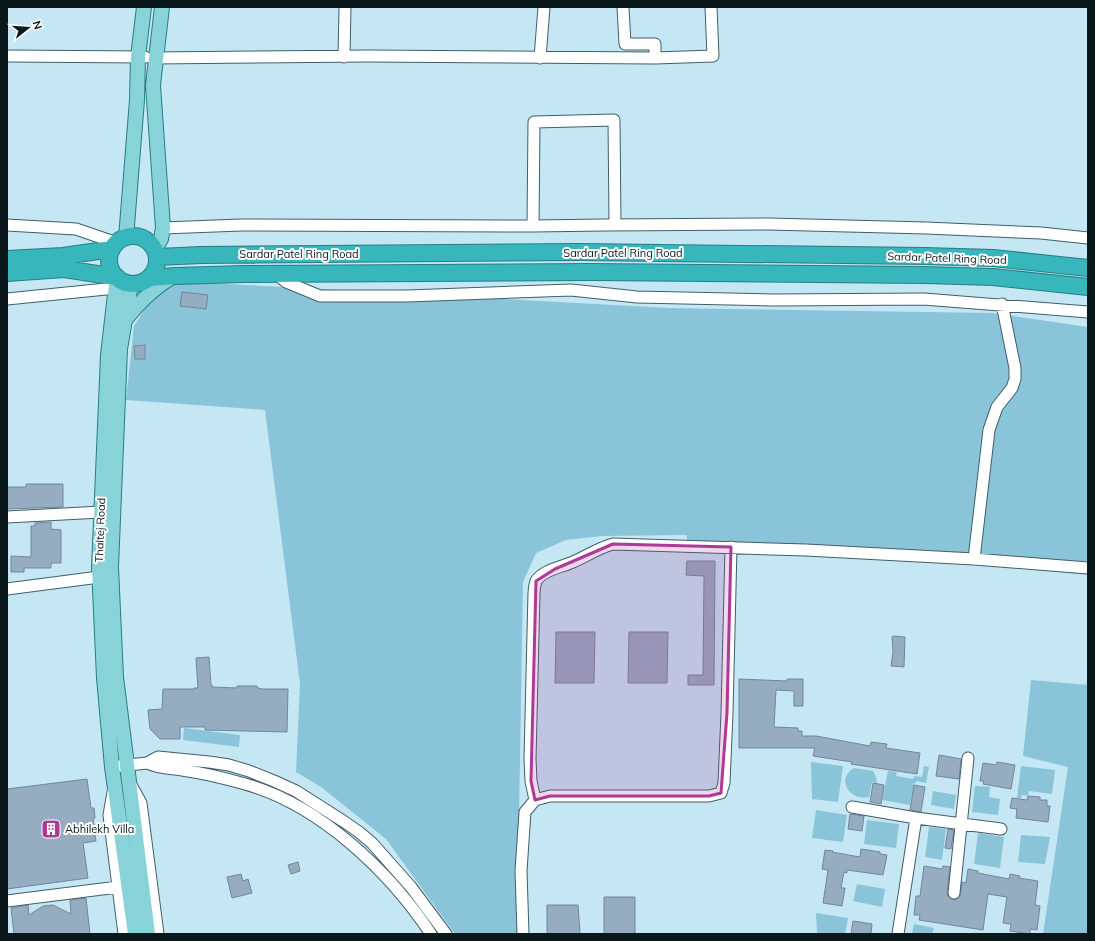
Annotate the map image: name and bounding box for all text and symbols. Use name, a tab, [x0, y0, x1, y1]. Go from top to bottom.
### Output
north arrow	[8, 8, 48, 48]
text: N	[30, 19, 45, 31]
street label: Sardar Patel Ring Road	[563, 246, 683, 260]
street label: Sardar Patel Ring Road	[239, 247, 359, 261]
street label: Sardar Patel Ring Road	[887, 249, 1007, 267]
street label: Thaltej Road	[92, 498, 108, 562]
building icon: Abhilekh Villa	[40, 818, 62, 840]
place label: Abhilekh Villa	[65, 822, 134, 836]

